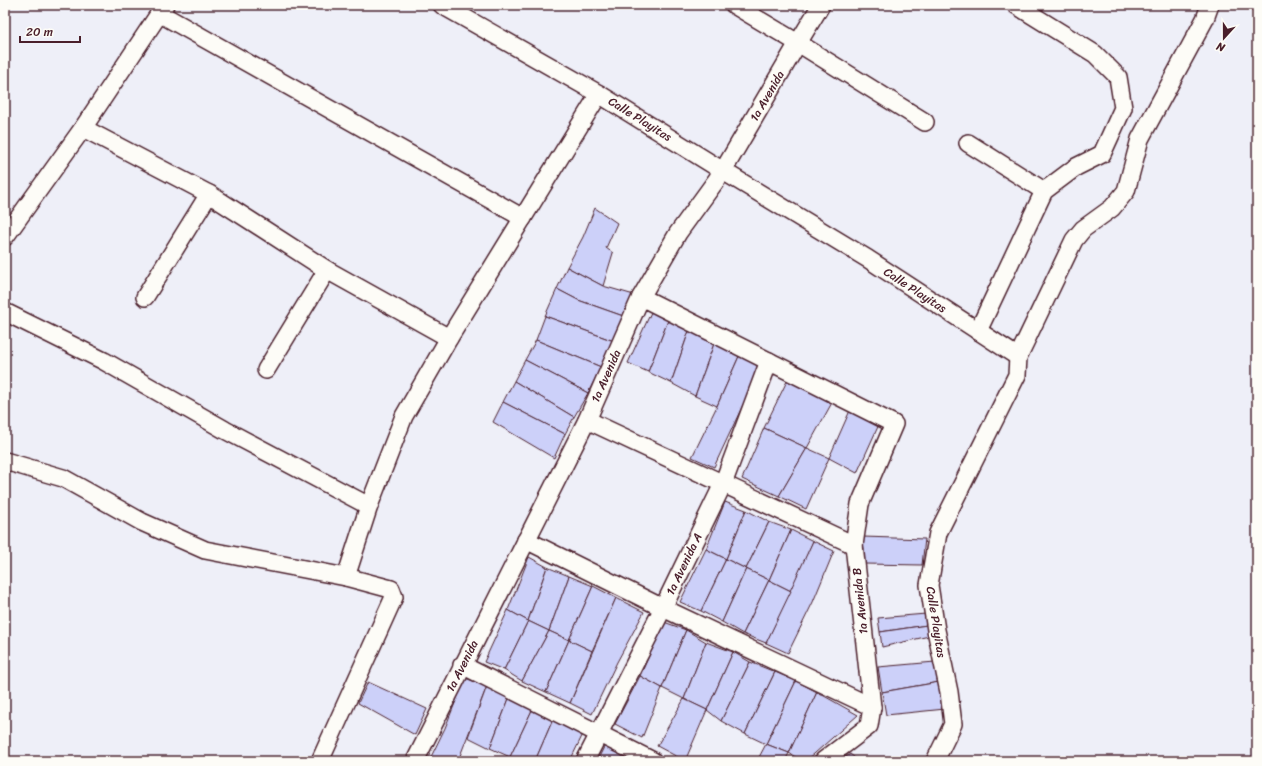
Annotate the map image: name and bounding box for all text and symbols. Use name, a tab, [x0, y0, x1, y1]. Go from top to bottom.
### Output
scale bar	[20, 18, 80, 44]
north arrow	[1204, 18, 1244, 58]
text: 20 m	[26, 21, 53, 43]
text: N	[1213, 36, 1228, 57]
street label: 1a Avenida	[743, 66, 791, 126]
street label: Calle Playitas	[604, 91, 676, 147]
street label: Calle Playitas	[879, 261, 951, 319]
street label: 1a Avenida	[585, 346, 627, 406]
street label: 1a Avenida A	[659, 529, 709, 599]
street label: 1a Avenida B	[846, 566, 874, 635]
street label: Calle Playitas	[920, 585, 952, 659]
street label: 1a Avenida	[439, 636, 485, 696]

